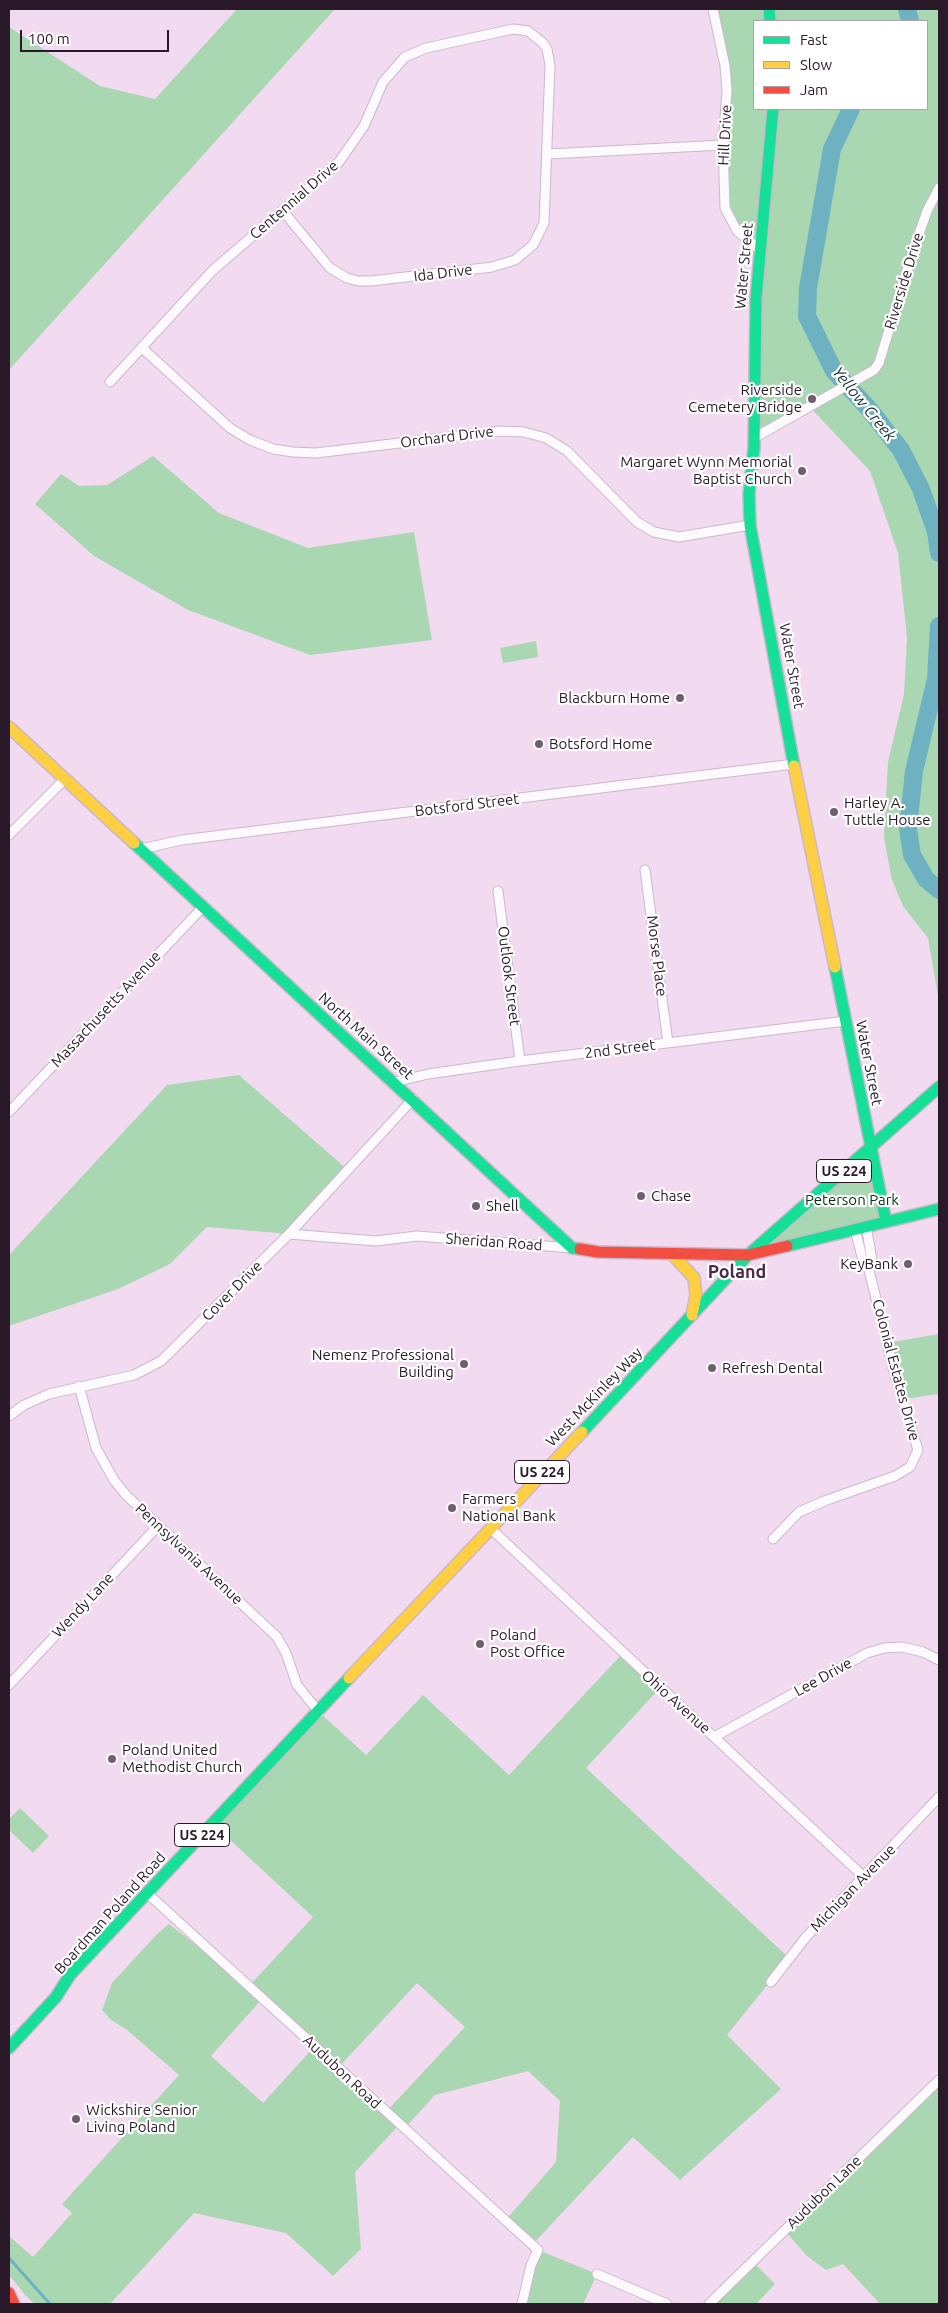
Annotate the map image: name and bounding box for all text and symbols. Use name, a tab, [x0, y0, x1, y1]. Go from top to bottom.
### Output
scale bar	[22, 20, 171, 52]
legend	[753, 20, 928, 110]
text: 100 m	[28, 30, 70, 47]
text: Fast	[800, 31, 827, 48]
text: Slow	[800, 56, 832, 73]
text: Jam	[800, 81, 828, 98]
street label: Hill Drive	[714, 104, 736, 166]
street label: Centennial Drive	[246, 157, 342, 243]
street label: Water Street	[731, 222, 757, 310]
street label: Riverside Drive	[881, 230, 927, 332]
street label: Ida Drive	[413, 260, 473, 286]
water label: Yellow Creek	[828, 363, 900, 445]
place label: Riverside Cemetery Bridge	[688, 381, 802, 416]
marker: Riverside Cemetery Bridge	[806, 393, 818, 405]
street label: Orchard Drive	[399, 422, 495, 452]
place label: Margaret Wynn Memorial Baptist Church	[620, 453, 792, 488]
marker: Margaret Wynn Memorial Baptist Church	[796, 465, 808, 477]
street label: Water Street	[776, 622, 808, 710]
place label: Blackburn Home	[559, 689, 670, 707]
marker: Blackburn Home	[674, 692, 686, 704]
place label: Botsford Home	[549, 735, 653, 753]
marker: Botsford Home	[533, 738, 545, 750]
street label: Botsford Street	[414, 790, 520, 820]
place label: Harley A. Tuttle House	[844, 794, 931, 829]
marker: Harley A. Tuttle House	[828, 806, 840, 818]
street label: Morse Place	[643, 914, 671, 998]
street label: Outlook Street	[494, 925, 524, 1027]
street label: Massachusetts Avenue	[47, 947, 165, 1071]
street label: North Main Street	[315, 989, 417, 1083]
street label: Water Street	[852, 1019, 886, 1107]
street label: 2nd Street	[584, 1036, 656, 1062]
road number: US 224	[816, 1160, 872, 1182]
place label: Chase	[651, 1187, 691, 1205]
marker: Chase	[635, 1190, 647, 1202]
park label: Peterson Park	[805, 1191, 899, 1209]
place label: Shell	[486, 1197, 519, 1215]
marker: Shell	[470, 1200, 482, 1212]
street label: Sheridan Road	[445, 1230, 543, 1254]
place label: KeyBank	[840, 1255, 898, 1273]
street label: Cover Drive	[198, 1257, 266, 1325]
marker: KeyBank	[902, 1258, 914, 1270]
district label: Poland	[708, 1261, 766, 1283]
street label: Colonial Estates Drive	[868, 1297, 924, 1443]
street label: West McKinley Way	[542, 1344, 646, 1450]
place label: Nemenz Professional Building	[312, 1346, 454, 1381]
marker: Nemenz Professional Building	[458, 1358, 470, 1370]
place label: Refresh Dental	[722, 1359, 823, 1377]
marker: Refresh Dental	[706, 1362, 718, 1374]
road number: US 224	[514, 1460, 570, 1484]
place label: Farmers National Bank	[462, 1490, 556, 1525]
street label: Pennsylvania Avenue	[131, 1499, 247, 1609]
marker: Farmers National Bank	[446, 1502, 458, 1514]
street label: Wendy Lane	[48, 1569, 118, 1641]
place label: Poland Post Office	[490, 1626, 565, 1661]
marker: Poland Post Office	[474, 1638, 486, 1650]
street label: Lee Drive	[791, 1654, 855, 1700]
street label: Ohio Avenue	[638, 1666, 714, 1738]
place label: Poland United Methodist Church	[122, 1741, 242, 1776]
marker: Poland United Methodist Church	[106, 1753, 118, 1765]
road number: US 224	[174, 1824, 230, 1846]
street label: Michigan Avenue	[807, 1840, 899, 1936]
street label: Boardman Poland Road	[51, 1848, 169, 1978]
street label: Audubon Road	[299, 2031, 385, 2113]
place label: Wickshire Senior Living Poland	[86, 2101, 197, 2136]
marker: Wickshire Senior Living Poland	[70, 2113, 82, 2125]
street label: Audubon Lane	[783, 2152, 865, 2232]

